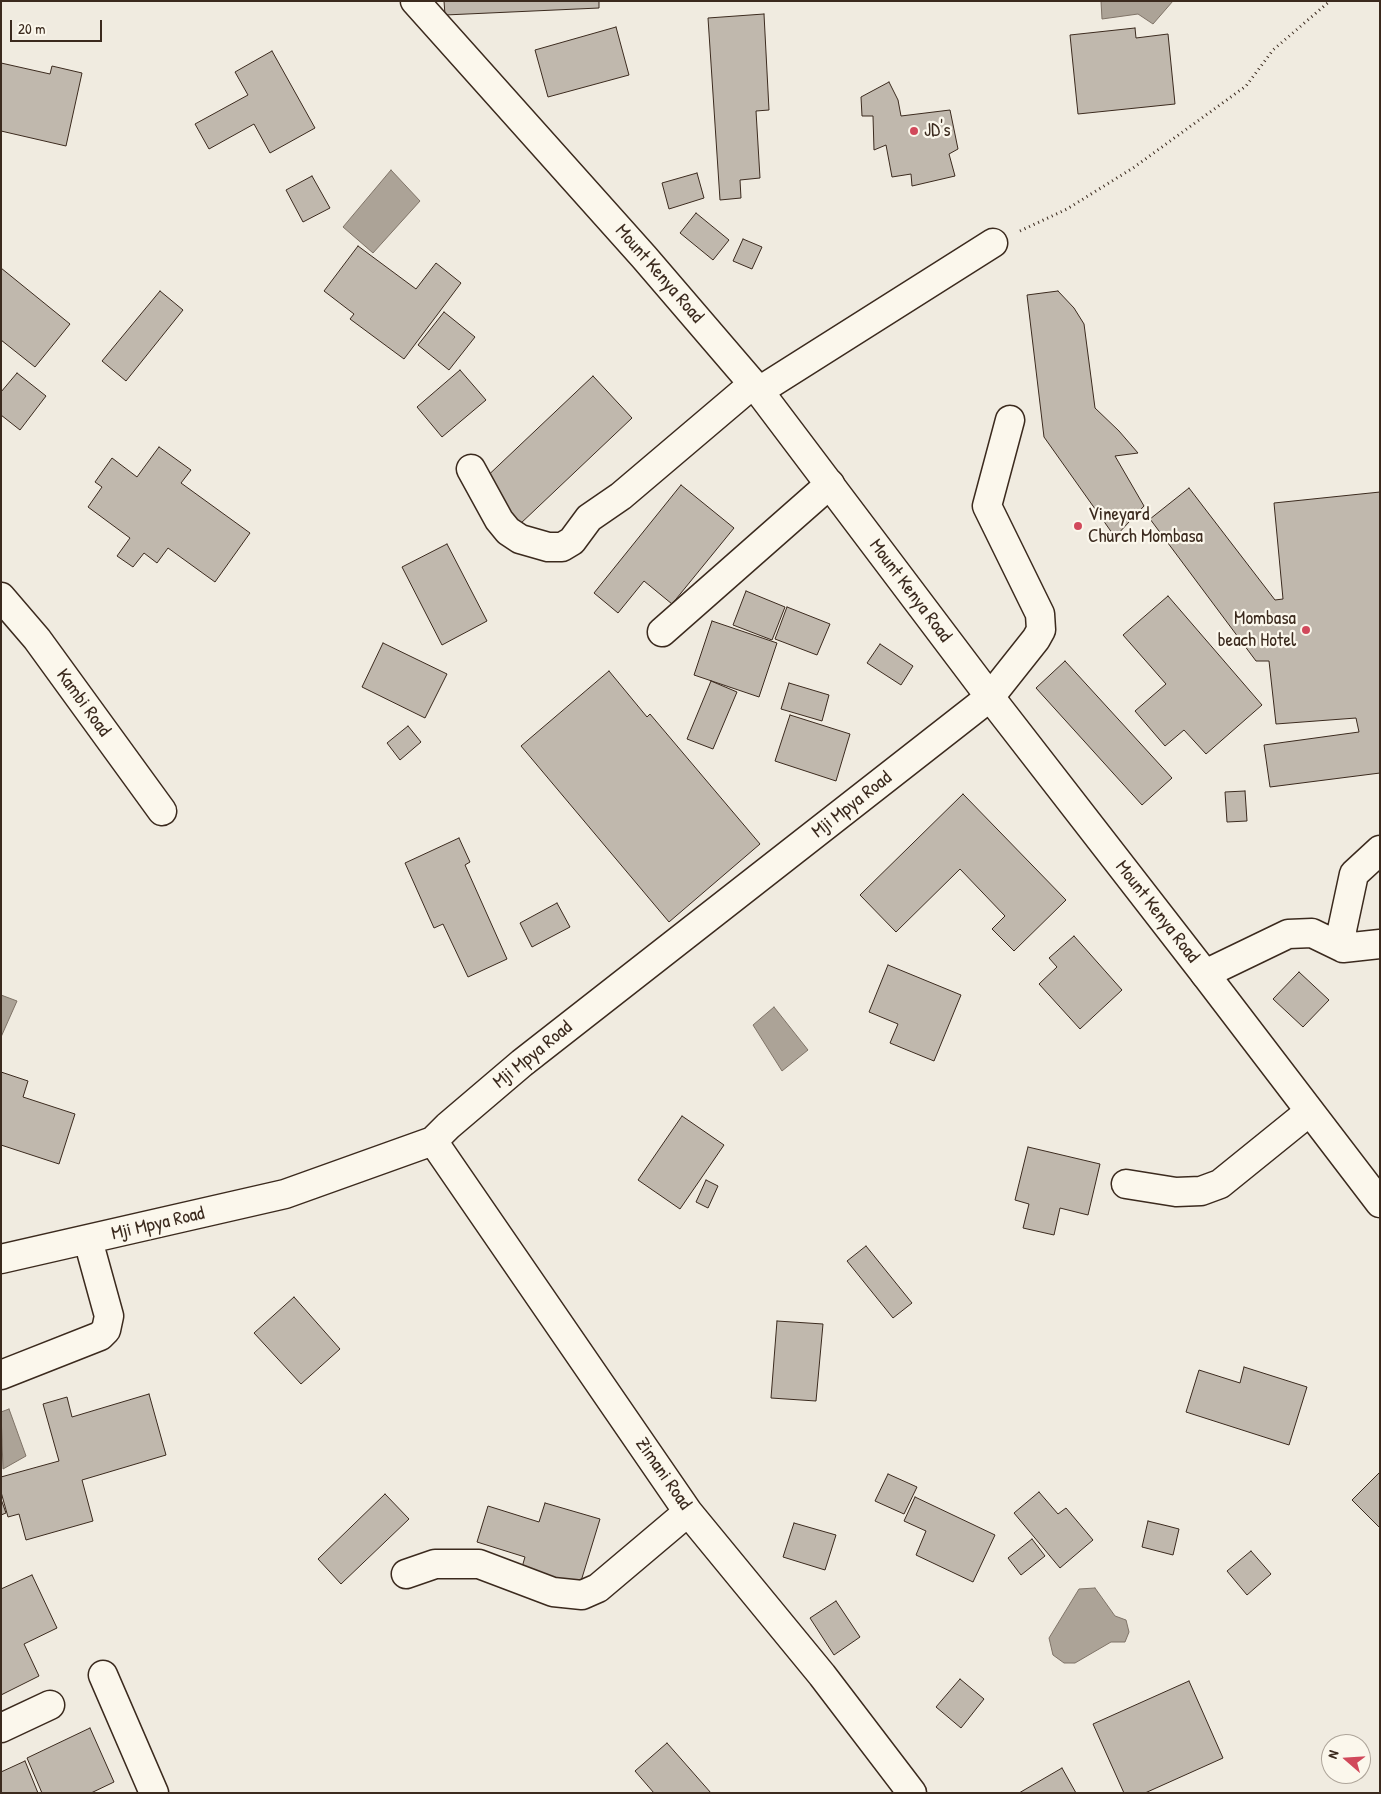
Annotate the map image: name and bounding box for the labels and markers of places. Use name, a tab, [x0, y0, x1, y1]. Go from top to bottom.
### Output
place label: JD's	[924, 120, 950, 142]
marker: JD's	[908, 125, 920, 137]
place label: Vineyard Church Mombasa	[1088, 504, 1203, 548]
marker: Vineyard Church Mombasa	[1072, 520, 1084, 532]
place label: Mombasa beach Hotel	[1218, 608, 1296, 652]
marker: Mombasa beach Hotel	[1300, 624, 1312, 636]

